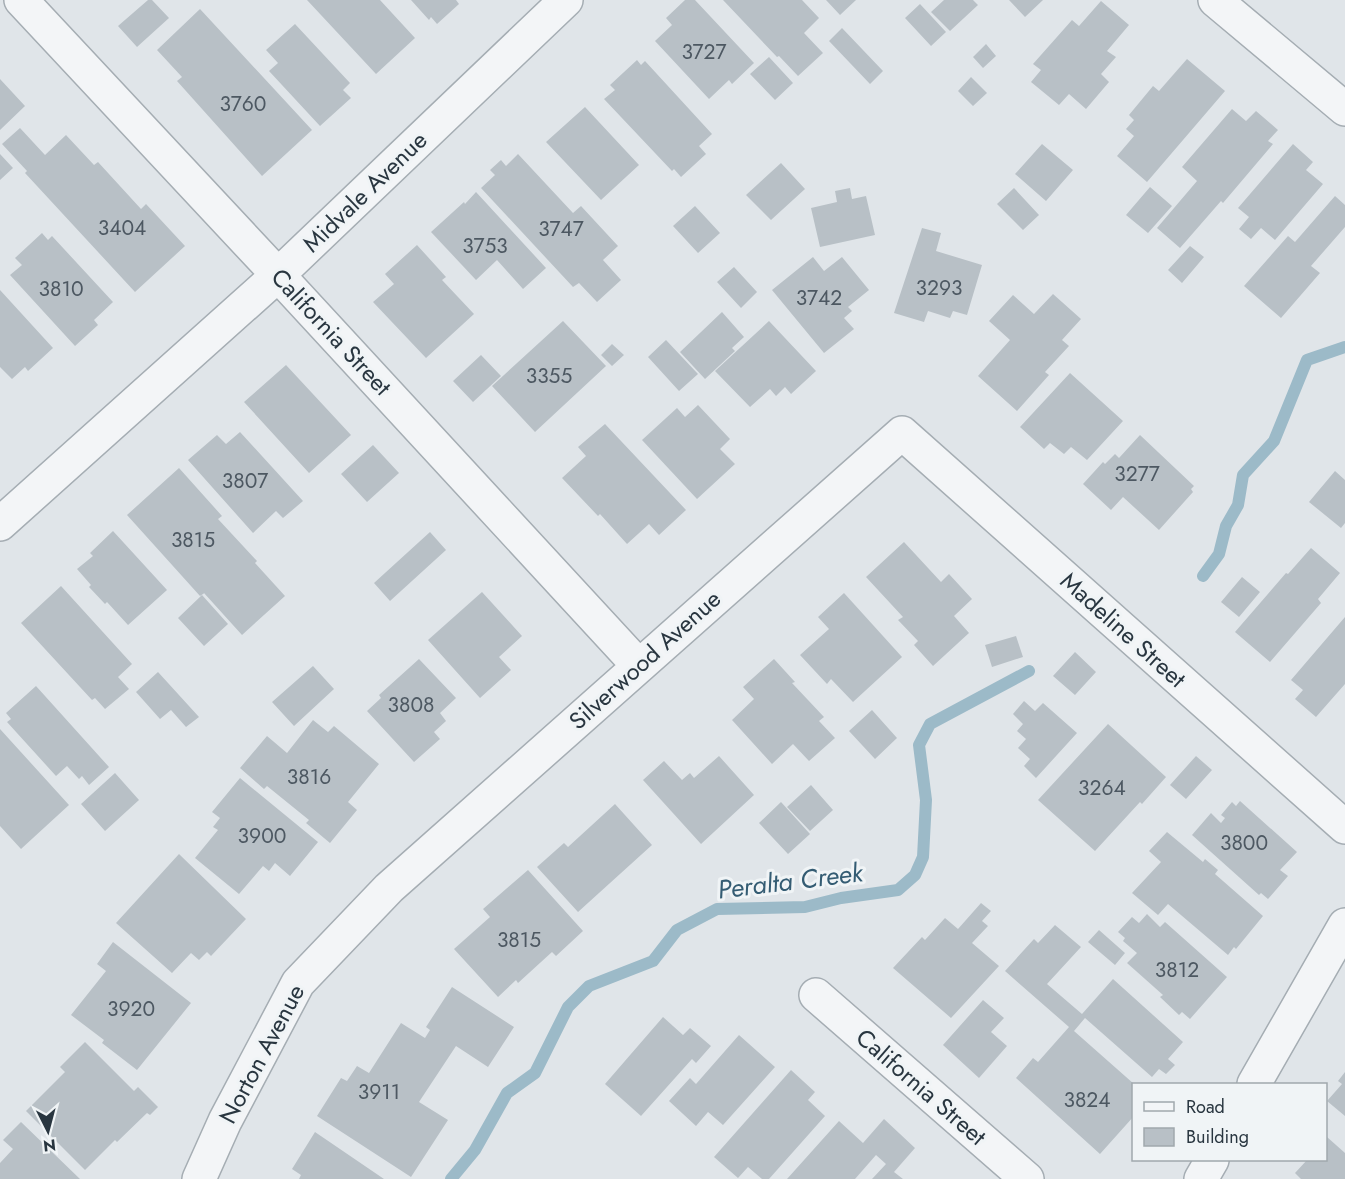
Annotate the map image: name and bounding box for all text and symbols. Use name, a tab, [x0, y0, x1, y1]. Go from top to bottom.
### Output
house number: 3727	[681, 37, 727, 67]
house number: 3760	[220, 89, 266, 119]
street label: Midvale Avenue	[294, 123, 435, 260]
house number: 3404	[98, 213, 146, 243]
house number: 3747	[538, 214, 584, 244]
house number: 3753	[462, 231, 508, 261]
street label: California Street	[263, 260, 400, 403]
house number: 3293	[916, 273, 962, 303]
house number: 3810	[39, 274, 83, 304]
house number: 3742	[796, 283, 842, 313]
house number: 3355	[526, 361, 572, 391]
house number: 3277	[1114, 459, 1160, 489]
house number: 3807	[222, 466, 268, 496]
house number: 3815	[171, 525, 215, 555]
street label: Madeline Street	[1053, 564, 1194, 696]
street label: Silverwood Avenue	[561, 582, 729, 738]
house number: 3808	[388, 690, 435, 720]
house number: 3816	[287, 762, 331, 792]
house number: 3264	[1078, 773, 1126, 803]
house number: 3900	[238, 821, 286, 851]
house number: 3800	[1220, 828, 1268, 858]
water label: Peralta Creek	[715, 853, 867, 909]
house number: 3815	[497, 925, 541, 955]
house number: 3812	[1155, 955, 1199, 985]
street label: Norton Avenue	[210, 978, 313, 1130]
house number: 3920	[107, 994, 155, 1024]
street label: California Street	[848, 1020, 994, 1153]
house number: 3911	[358, 1077, 400, 1107]
legend	[1132, 1083, 1327, 1161]
house number: 3824	[1063, 1085, 1111, 1115]
text: Road	[1186, 1094, 1225, 1120]
north arrow	[18, 1101, 78, 1161]
text: Building	[1186, 1124, 1249, 1150]
text: N	[42, 1133, 57, 1158]

